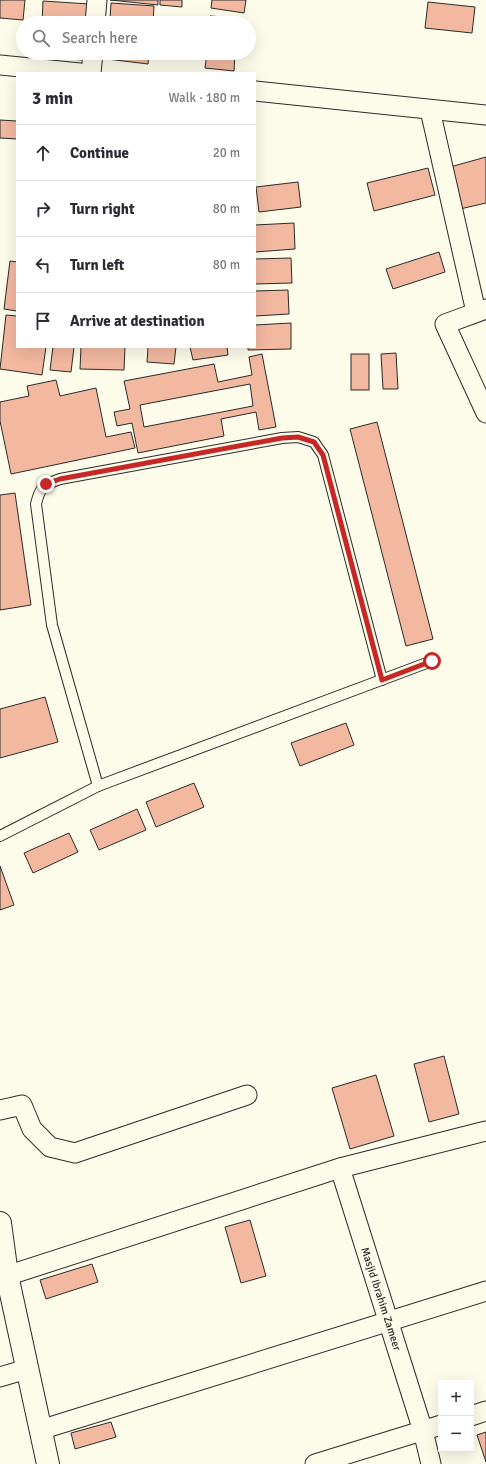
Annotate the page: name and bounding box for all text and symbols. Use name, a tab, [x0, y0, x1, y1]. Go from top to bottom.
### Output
search box	[16, 16, 256, 60]
icon: search	[30, 27, 52, 49]
text: Search here	[62, 29, 138, 47]
text: 3 min	[32, 88, 73, 109]
text: Walk · 180 m	[169, 90, 240, 106]
icon: ahead	[32, 142, 54, 164]
text: Continue	[70, 144, 129, 162]
text: 20 m	[213, 145, 240, 161]
icon: right	[32, 198, 54, 220]
text: Turn right	[70, 200, 135, 218]
text: 80 m	[213, 201, 240, 217]
icon: left	[32, 254, 54, 276]
text: Turn left	[70, 256, 124, 274]
text: 80 m	[213, 257, 240, 273]
icon: arrive	[32, 310, 54, 332]
text: Arrive at destination	[70, 312, 205, 330]
route end	[37, 475, 55, 493]
route start	[423, 652, 441, 670]
street label: Masjid Ibrahim Zameer	[358, 1246, 404, 1352]
map controls	[438, 1380, 474, 1452]
button: +	[438, 1380, 474, 1416]
button: −	[438, 1416, 474, 1452]

